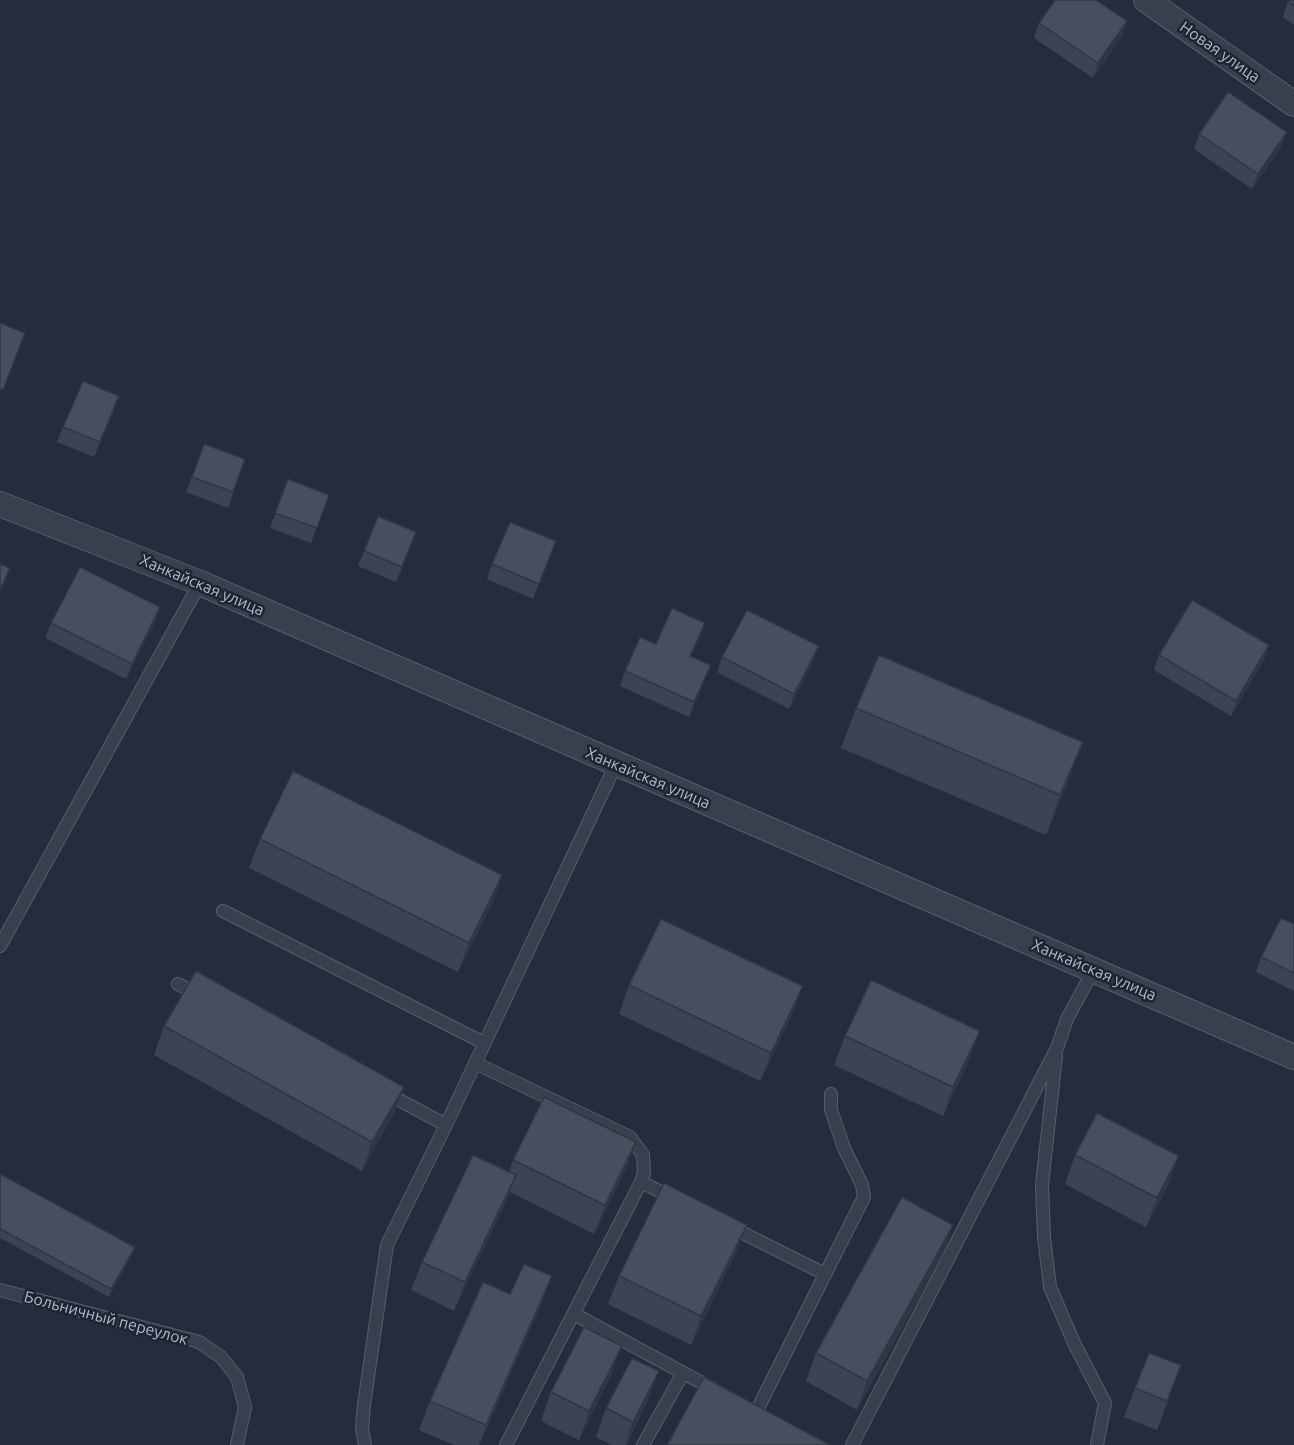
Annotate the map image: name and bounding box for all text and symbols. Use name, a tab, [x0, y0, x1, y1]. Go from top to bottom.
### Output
street label: Новая улица	[1176, 17, 1264, 87]
street label: Ханкайская улица	[137, 550, 267, 620]
street label: Ханкайская улица	[583, 743, 713, 813]
street label: Ханкайская улица	[1029, 935, 1159, 1005]
street label: Больничный переулок	[22, 1287, 190, 1349]

